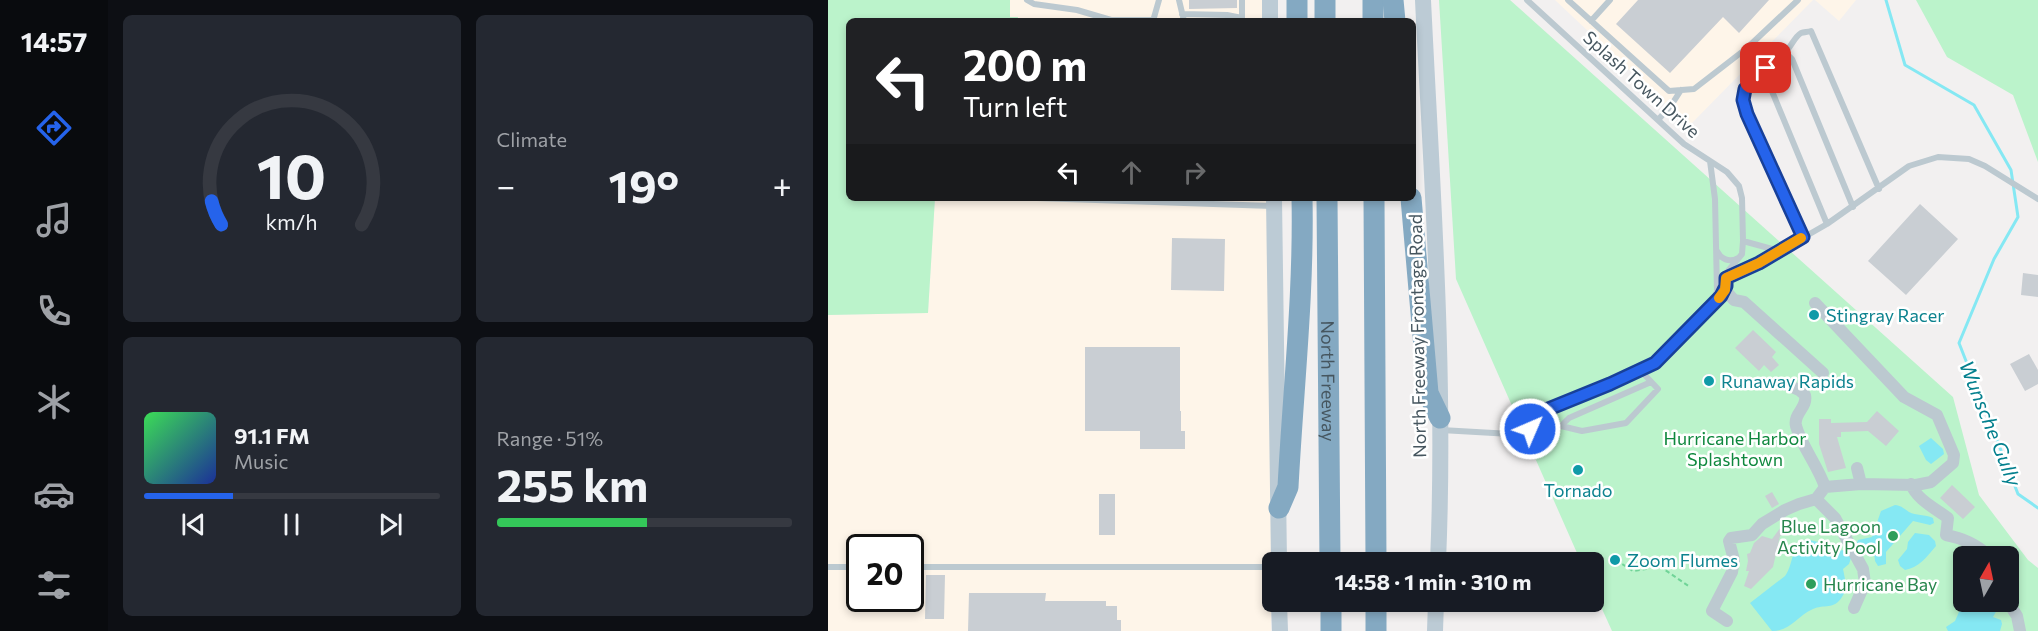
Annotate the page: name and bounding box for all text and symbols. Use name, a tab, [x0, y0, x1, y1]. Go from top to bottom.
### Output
text: 14:57	[21, 25, 87, 58]
street label: Splash Town Drive	[1579, 26, 1705, 142]
text: 200 m	[963, 38, 1087, 90]
icon: left	[864, 42, 942, 120]
pin	[1740, 42, 1791, 93]
icon: arrive	[1749, 51, 1782, 84]
text: Turn left	[963, 90, 1067, 123]
icon: directions	[33, 107, 75, 149]
text: Climate	[497, 127, 567, 151]
text: 10	[257, 136, 327, 212]
icon: left	[1052, 156, 1085, 189]
icon: ahead	[1115, 156, 1148, 189]
icon: right	[1178, 156, 1211, 189]
text: 19°	[609, 157, 679, 212]
text: −	[497, 164, 515, 205]
text: +	[773, 164, 792, 205]
icon: music	[33, 199, 75, 241]
text: km/h	[266, 209, 318, 235]
street label: North Freeway Frontage Road	[1404, 214, 1430, 458]
icon: phone	[33, 290, 75, 332]
place label: Stingray Racer	[1826, 304, 1944, 326]
marker: Stingray Racer	[1807, 308, 1821, 322]
street label: North Freeway	[1317, 320, 1340, 442]
water label: Wunsche Gully	[1955, 357, 2027, 490]
place label: Runaway Rapids	[1721, 370, 1854, 392]
marker: Runaway Rapids	[1702, 374, 1716, 388]
icon: climate	[33, 381, 75, 423]
position arrow	[1498, 397, 1562, 461]
text: 91.1 FM	[234, 422, 310, 449]
text: Range · 51%	[497, 426, 603, 450]
park label: Hurricane Harbor Splashtown	[1664, 427, 1806, 470]
text: Music	[234, 449, 288, 473]
text: 255 km	[497, 456, 648, 511]
marker: Tornado	[1571, 463, 1585, 477]
icon: car	[33, 473, 75, 515]
place label: Tornado	[1544, 479, 1612, 501]
icon: previous	[177, 508, 210, 541]
icon: pause	[275, 508, 308, 541]
icon: next	[374, 508, 407, 541]
place label: Blue Lagoon Activity Pool	[1777, 515, 1881, 558]
marker: Blue Lagoon Activity Pool	[1886, 529, 1900, 543]
speed limit sign: 20	[846, 534, 924, 612]
north arrow	[1953, 546, 2019, 612]
map controls	[1953, 546, 2019, 612]
place label: Zoom Flumes	[1627, 549, 1738, 571]
marker: Zoom Flumes	[1608, 553, 1622, 567]
icon: filters	[33, 564, 75, 606]
text: 14:58 · 1 min · 310 m	[1334, 568, 1532, 595]
place label: Hurricane Bay	[1823, 573, 1937, 595]
marker: Hurricane Bay	[1804, 577, 1818, 591]

